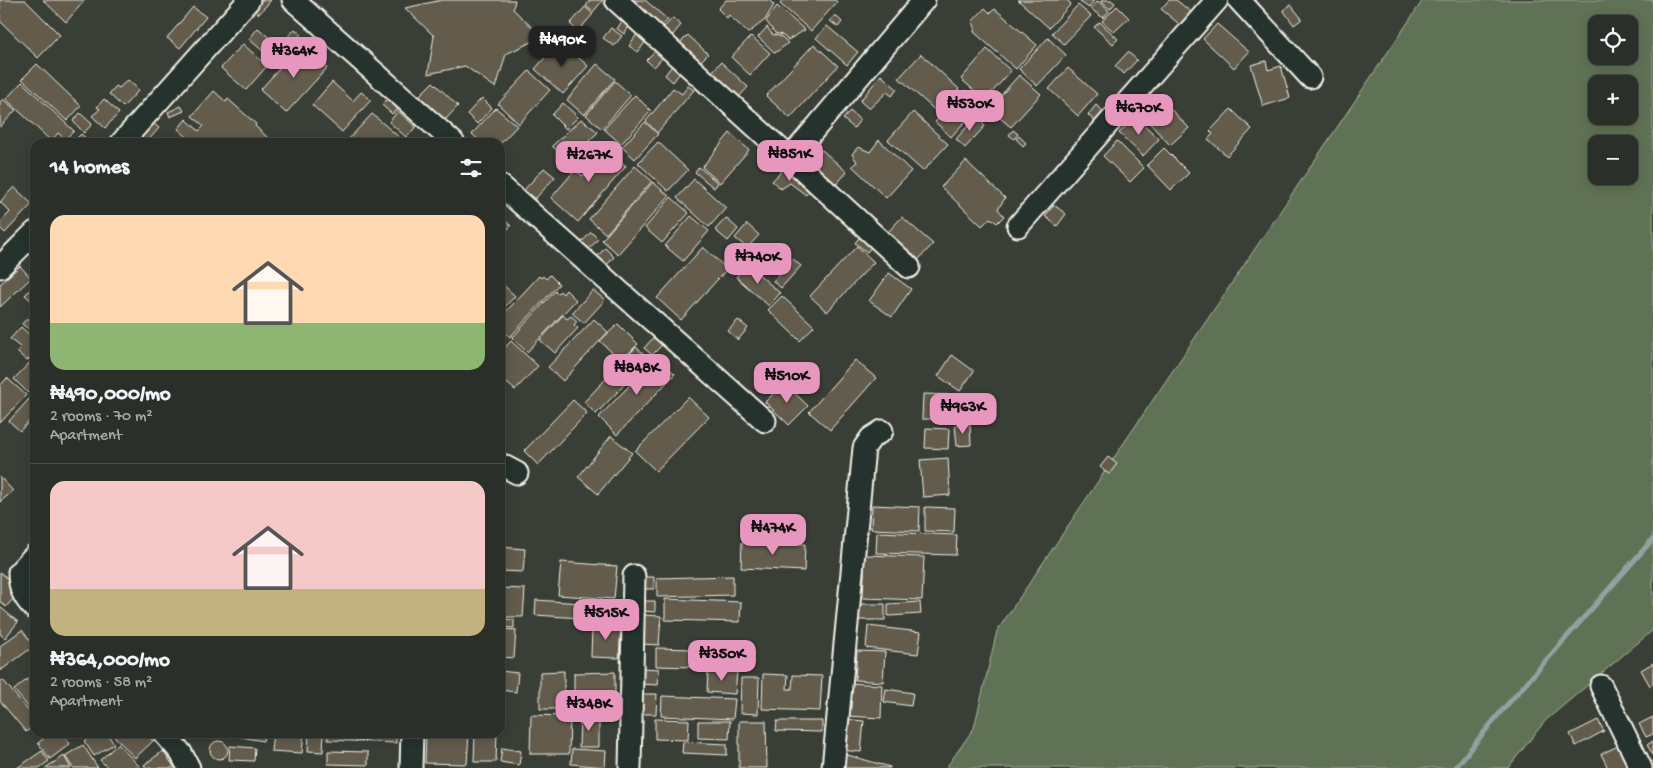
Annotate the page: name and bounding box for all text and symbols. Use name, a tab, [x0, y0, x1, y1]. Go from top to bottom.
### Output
map controls	[1588, 15, 1638, 185]
button: locate	[1588, 15, 1638, 65]
pin: ₦490K	[527, 26, 597, 68]
text: ₦490K	[539, 32, 585, 51]
pin: ₦364K	[259, 36, 329, 79]
text: ₦364K	[272, 43, 316, 62]
button: +	[1588, 75, 1638, 125]
pin: ₦530K	[935, 90, 1005, 132]
pin: ₦670K	[1104, 94, 1174, 136]
text: ₦530K	[947, 96, 993, 115]
text: ₦670K	[1116, 100, 1162, 119]
button: −	[1588, 135, 1638, 185]
pin: ₦267K	[554, 140, 624, 183]
pin: ₦851K	[755, 140, 825, 182]
text: ₦851K	[768, 146, 812, 165]
text: ₦267K	[567, 147, 611, 166]
icon: filters	[457, 154, 485, 182]
text: 14 homes	[50, 156, 129, 181]
pin: ₦740K	[723, 242, 793, 285]
icon: home	[223, 248, 313, 338]
text: ₦740K	[735, 249, 781, 268]
pin: ₦848K	[602, 354, 672, 396]
text: ₦848K	[614, 360, 660, 379]
pin: ₦510K	[752, 362, 822, 404]
text: ₦510K	[765, 368, 809, 387]
text: ₦490,000/mo	[50, 383, 171, 408]
pin: ₦963K	[928, 392, 998, 435]
text: ₦963K	[941, 399, 985, 418]
text: 2 rooms · 70 m²	[50, 408, 153, 427]
text: Apartment	[50, 427, 122, 446]
icon: home	[223, 513, 313, 603]
pin: ₦474K	[738, 514, 808, 556]
text: ₦474K	[751, 520, 795, 539]
pin: ₦515K	[571, 598, 641, 641]
text: ₦515K	[584, 605, 628, 624]
pin: ₦350K	[687, 640, 757, 682]
text: ₦350K	[699, 646, 745, 665]
text: ₦364,000/mo	[50, 649, 170, 674]
text: 2 rooms · 58 m²	[50, 674, 152, 693]
pin: ₦348K	[554, 690, 624, 732]
text: Apartment	[50, 693, 122, 712]
text: ₦348K	[566, 696, 612, 715]

